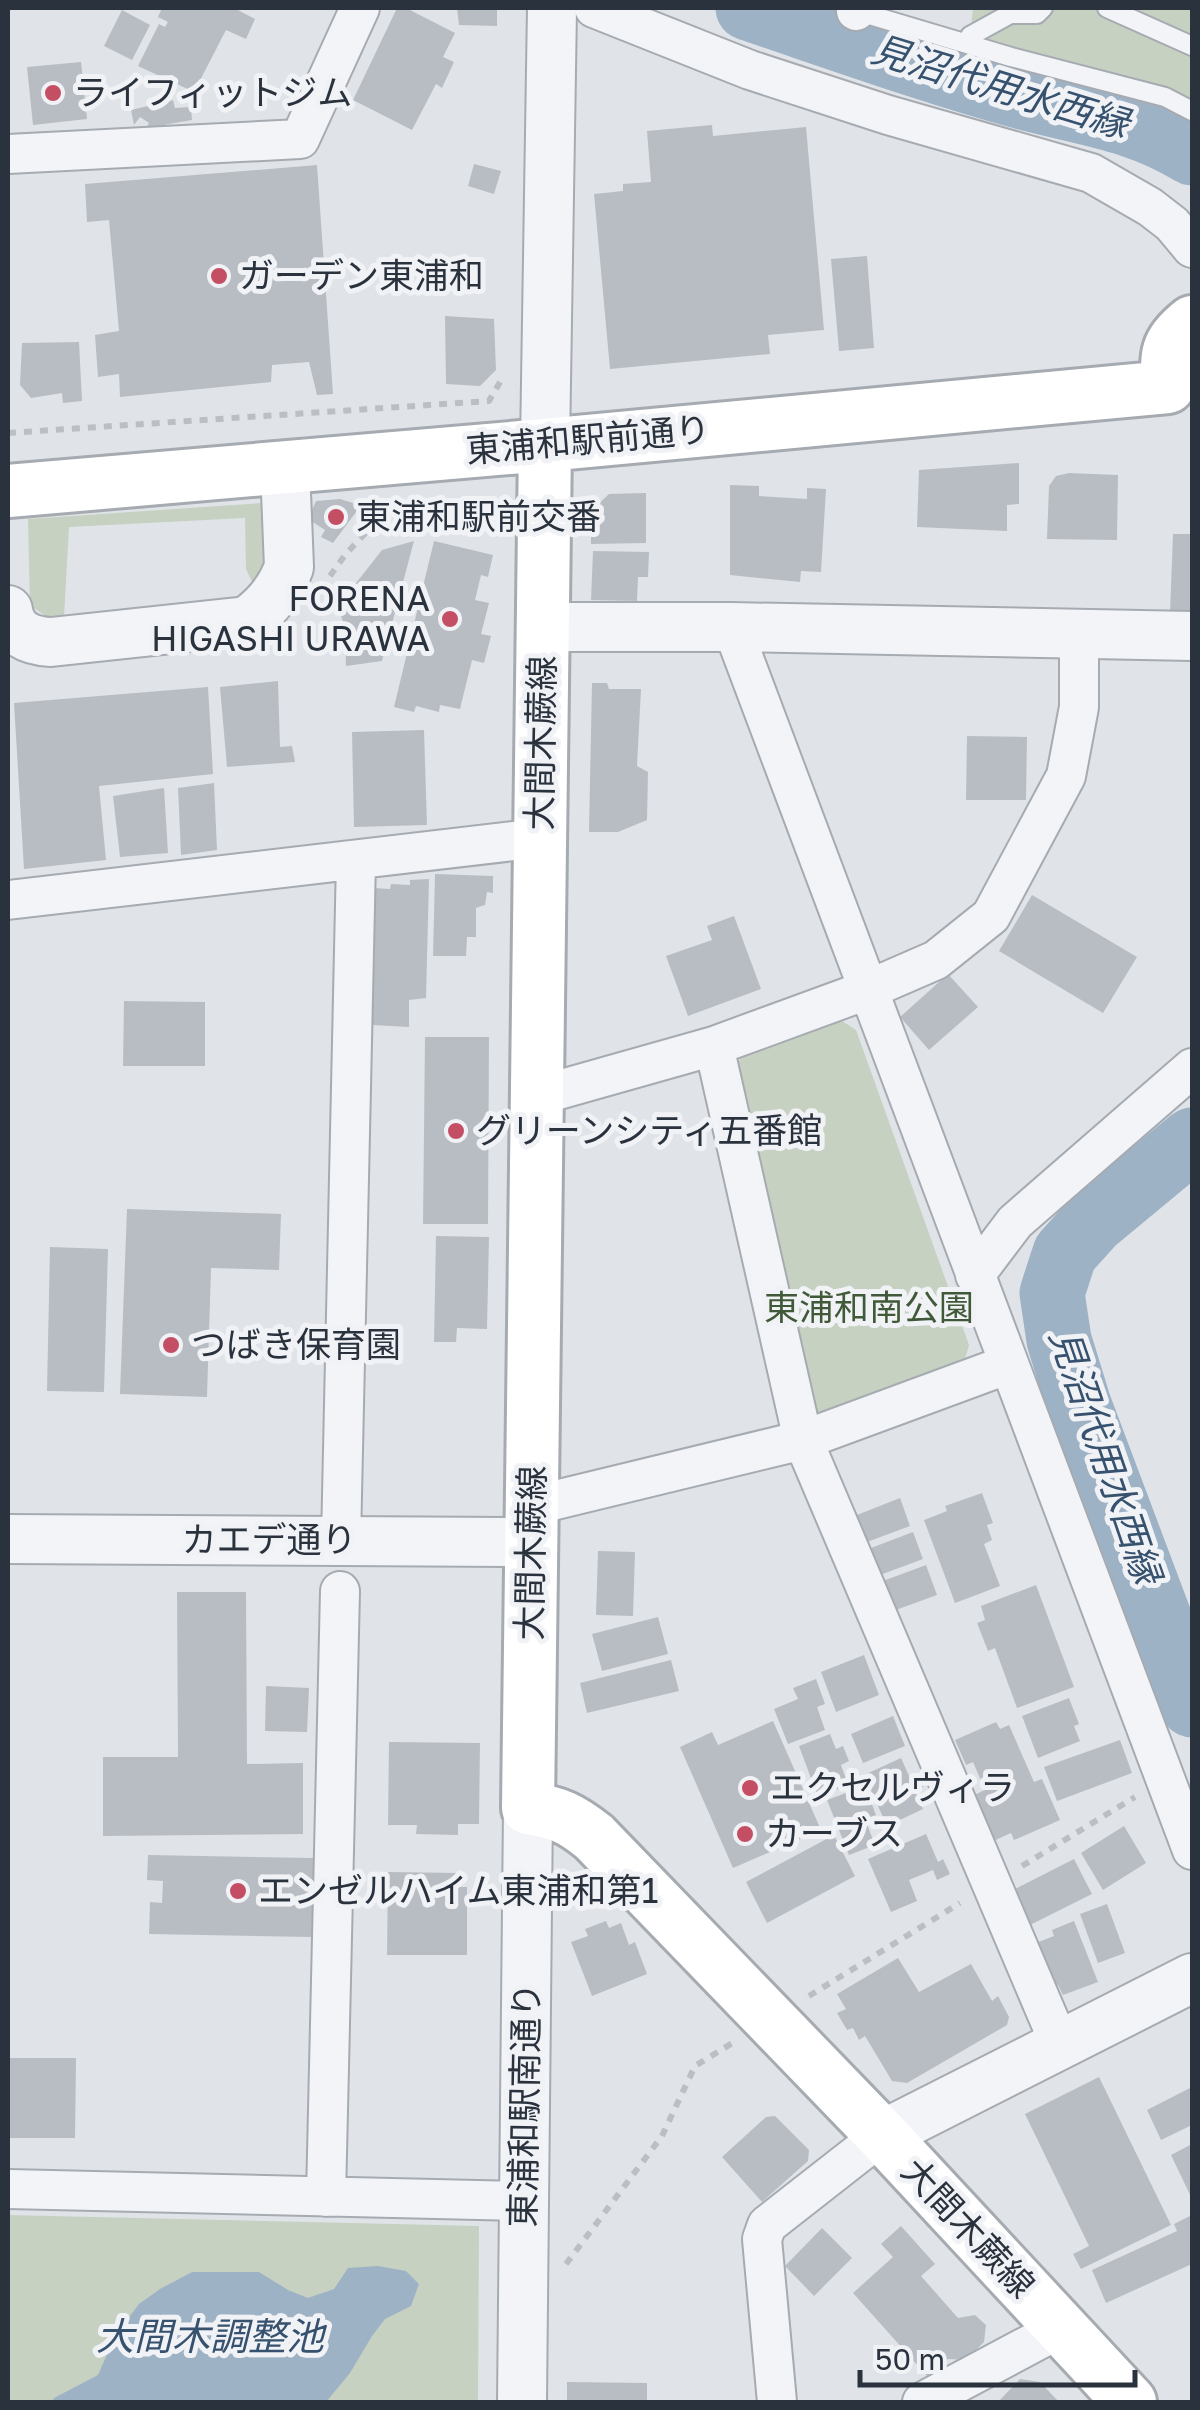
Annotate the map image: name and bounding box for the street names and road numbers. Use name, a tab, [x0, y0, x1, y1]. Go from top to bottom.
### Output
street label: 東浦和駅前通り	[464, 407, 712, 471]
street label: 大間木蕨線	[517, 655, 563, 831]
street label: 大間木蕨線	[507, 1465, 553, 1641]
street label: カエデ通り	[181, 1518, 357, 1560]
street label: 東浦和駅南通り	[501, 1982, 547, 2228]
street label: 大間木蕨線	[894, 2149, 1044, 2306]

